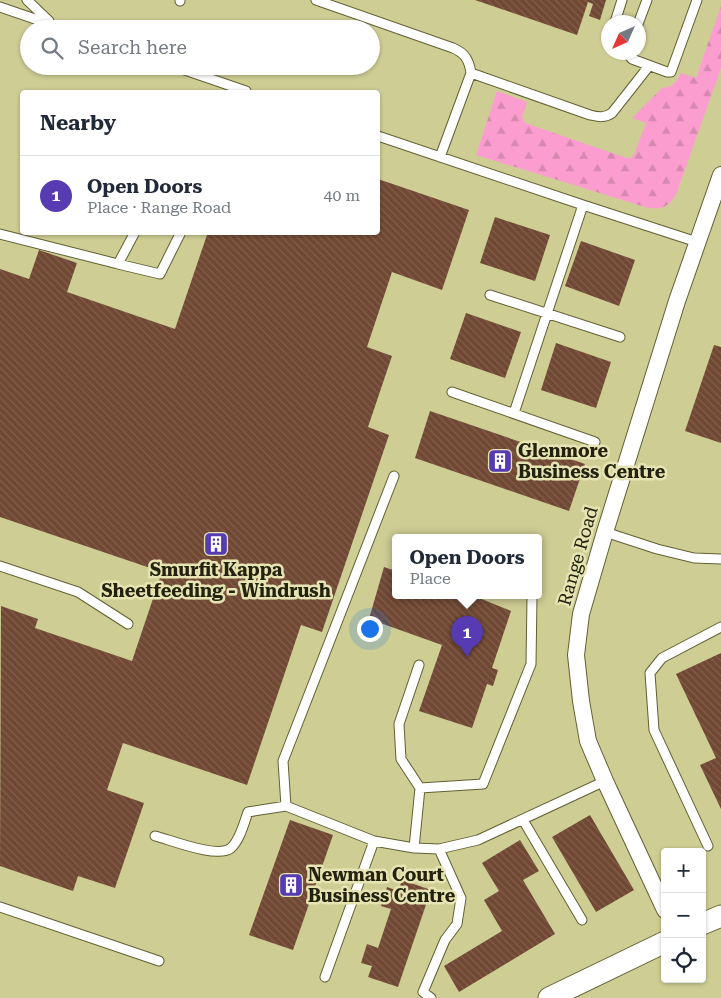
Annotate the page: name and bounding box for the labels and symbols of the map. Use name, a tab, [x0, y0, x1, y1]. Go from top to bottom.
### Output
north arrow	[601, 15, 646, 60]
place label: Glenmore Business Centre	[518, 440, 666, 482]
building icon: Glenmore Business Centre	[487, 448, 513, 474]
street label: Range Road	[553, 503, 602, 608]
building icon: Smurfit Kappa Sheetfeeding - Windrush	[203, 531, 229, 557]
place label: Smurfit Kappa Sheetfeeding - Windrush	[101, 559, 331, 601]
your location	[357, 616, 383, 642]
pin: 1	[451, 616, 483, 657]
place label: Newman Court Business Centre	[308, 864, 456, 906]
building icon: Newman Court Business Centre	[278, 872, 304, 898]

